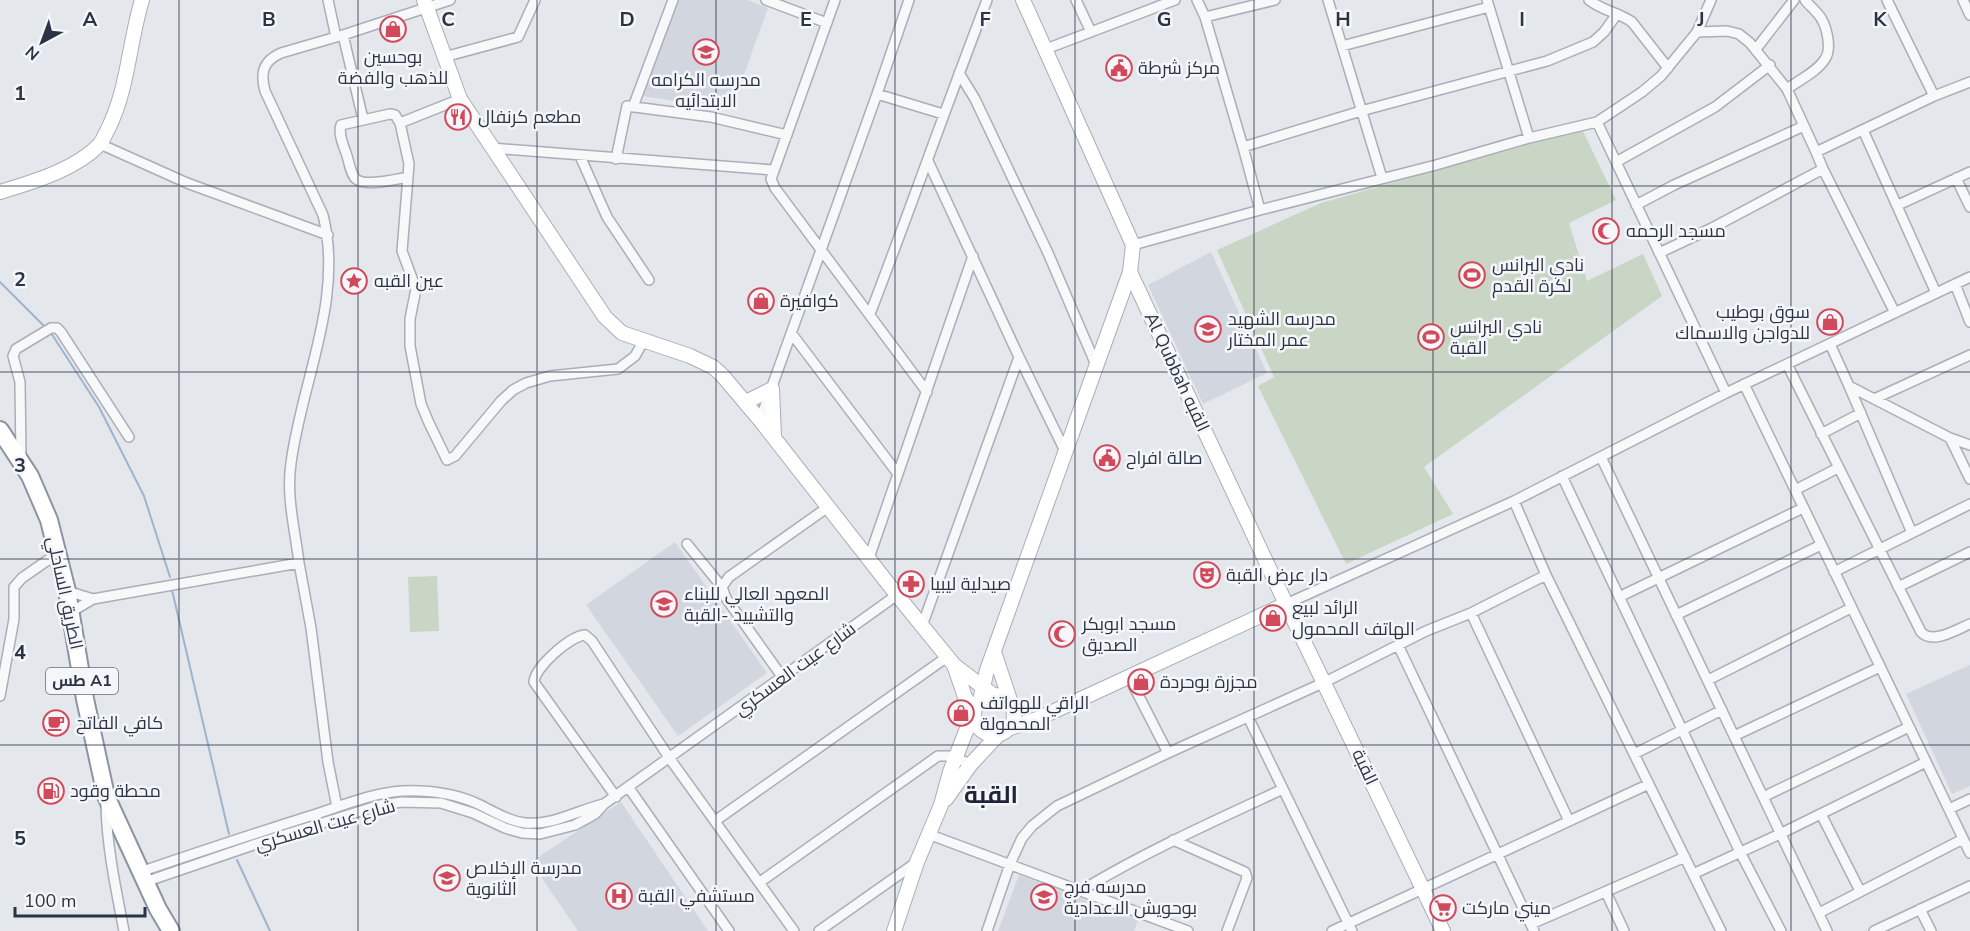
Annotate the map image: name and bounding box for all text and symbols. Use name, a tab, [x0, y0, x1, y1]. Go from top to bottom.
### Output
text: A	[83, 6, 98, 33]
text: B	[262, 6, 276, 33]
text: C	[441, 6, 455, 33]
text: D	[619, 6, 635, 33]
text: E	[800, 6, 812, 33]
text: F	[979, 6, 991, 33]
text: G	[1157, 6, 1171, 33]
text: H	[1335, 6, 1351, 33]
text: I	[1519, 6, 1525, 33]
text: J	[1696, 6, 1705, 33]
text: K	[1873, 6, 1887, 33]
north arrow	[12, 12, 72, 72]
shop icon: بوحسين للذهب والفضة	[378, 14, 408, 44]
school or university icon: مدرسه الكرامه الابتدائيه	[691, 37, 721, 67]
text: N	[21, 40, 45, 65]
place label: بوحسين للذهب والفضة	[338, 45, 448, 90]
public building icon: مركز شرطة	[1104, 53, 1134, 83]
place label: مركز شرطة	[1138, 56, 1220, 80]
place label: مدرسه الكرامه الابتدائيه	[651, 68, 761, 113]
text: 1	[14, 80, 26, 107]
restaurant icon: مطعم كرنفال	[443, 102, 473, 132]
place label: مطعم كرنفال	[478, 105, 581, 129]
mosque icon: مسجد الرحمه	[1591, 216, 1621, 246]
place label: مسجد الرحمه	[1626, 219, 1726, 243]
place label: نادي البرانس لكرة القدم	[1492, 253, 1584, 298]
sports icon: نادي البرانس لكرة القدم	[1457, 260, 1487, 290]
text: 2	[14, 266, 26, 293]
place icon: عين القبه	[339, 266, 369, 296]
place label: عين القبه	[374, 269, 444, 293]
shop icon: كوافيرة	[746, 286, 776, 316]
place label: كوافيرة	[780, 289, 839, 313]
place label: سوق بوطيب للدواجن والاسماك	[1675, 300, 1810, 345]
place label: مدرسه الشهيد عمر المختار	[1227, 307, 1336, 352]
shop icon: سوق بوطيب للدواجن والاسماك	[1815, 307, 1845, 337]
street label: Al Qubbah القبه	[1139, 308, 1215, 436]
school or university icon: مدرسه الشهيد عمر المختار	[1193, 314, 1223, 344]
place label: نادي البرانس القبة	[1450, 315, 1542, 360]
sports icon: نادي البرانس القبة	[1416, 322, 1446, 352]
public building icon: صالة افراح	[1092, 443, 1122, 473]
place label: صالة افراح	[1126, 446, 1203, 470]
text: 3	[14, 452, 26, 479]
street label: الطريق الساحلي	[39, 534, 89, 652]
theatre icon: دار عرض القبة	[1192, 560, 1222, 590]
place label: دار عرض القبة	[1226, 563, 1328, 587]
pharmacy icon: صيدلية ليبيا	[896, 569, 926, 599]
place label: صيدلية ليبيا	[930, 572, 1011, 596]
place label: المعهد العالي للبناء والتشييد -القبة	[684, 582, 829, 627]
school or university icon: المعهد العالي للبناء والتشييد -القبة	[649, 589, 679, 619]
place label: الرائد لبيع الهاتف المحمول	[1292, 596, 1415, 641]
shop icon: الرائد لبيع الهاتف المحمول	[1258, 603, 1288, 633]
place label: مسجد ابوبكر الصديق	[1081, 612, 1176, 657]
street label: شارع عيت العسكري	[729, 617, 862, 723]
mosque icon: مسجد ابوبكر الصديق	[1047, 619, 1077, 649]
text: 4	[14, 639, 26, 666]
shop icon: مجزرة بوحردة	[1126, 667, 1156, 697]
road number: طس A1	[46, 668, 118, 694]
place label: مجزرة بوحردة	[1160, 670, 1258, 694]
place label: الراقي للهواتف المحمولة	[980, 691, 1089, 736]
shop icon: الراقي للهواتف المحمولة	[946, 698, 976, 728]
cafe icon: كافي الفاتح	[41, 708, 71, 738]
place label: كافي الفاتح	[76, 711, 163, 737]
street label: القبة	[1346, 745, 1384, 789]
fuel station icon: محطة وقود	[36, 776, 66, 806]
place label: محطة وقود	[70, 779, 161, 803]
district label: القبة	[964, 779, 1018, 811]
street label: شارع عيت العسكري	[252, 793, 398, 858]
text: 5	[14, 825, 26, 852]
place label: مدرسة الإخلاص الثانوية	[466, 856, 582, 901]
school or university icon: مدرسة الإخلاص الثانوية	[432, 863, 462, 893]
place label: مدرسه فرج بوحويش الاعدادية	[1064, 875, 1197, 920]
scale bar	[15, 880, 146, 918]
hospital icon: مستشفي القبة	[604, 881, 634, 911]
school or university icon: مدرسه فرج بوحويش الاعدادية	[1029, 882, 1059, 912]
place label: مستشفي القبة	[638, 884, 755, 910]
text: 100 m	[24, 889, 76, 913]
supermarket icon: ميني ماركت	[1428, 893, 1458, 923]
place label: ميني ماركت	[1462, 896, 1551, 922]

